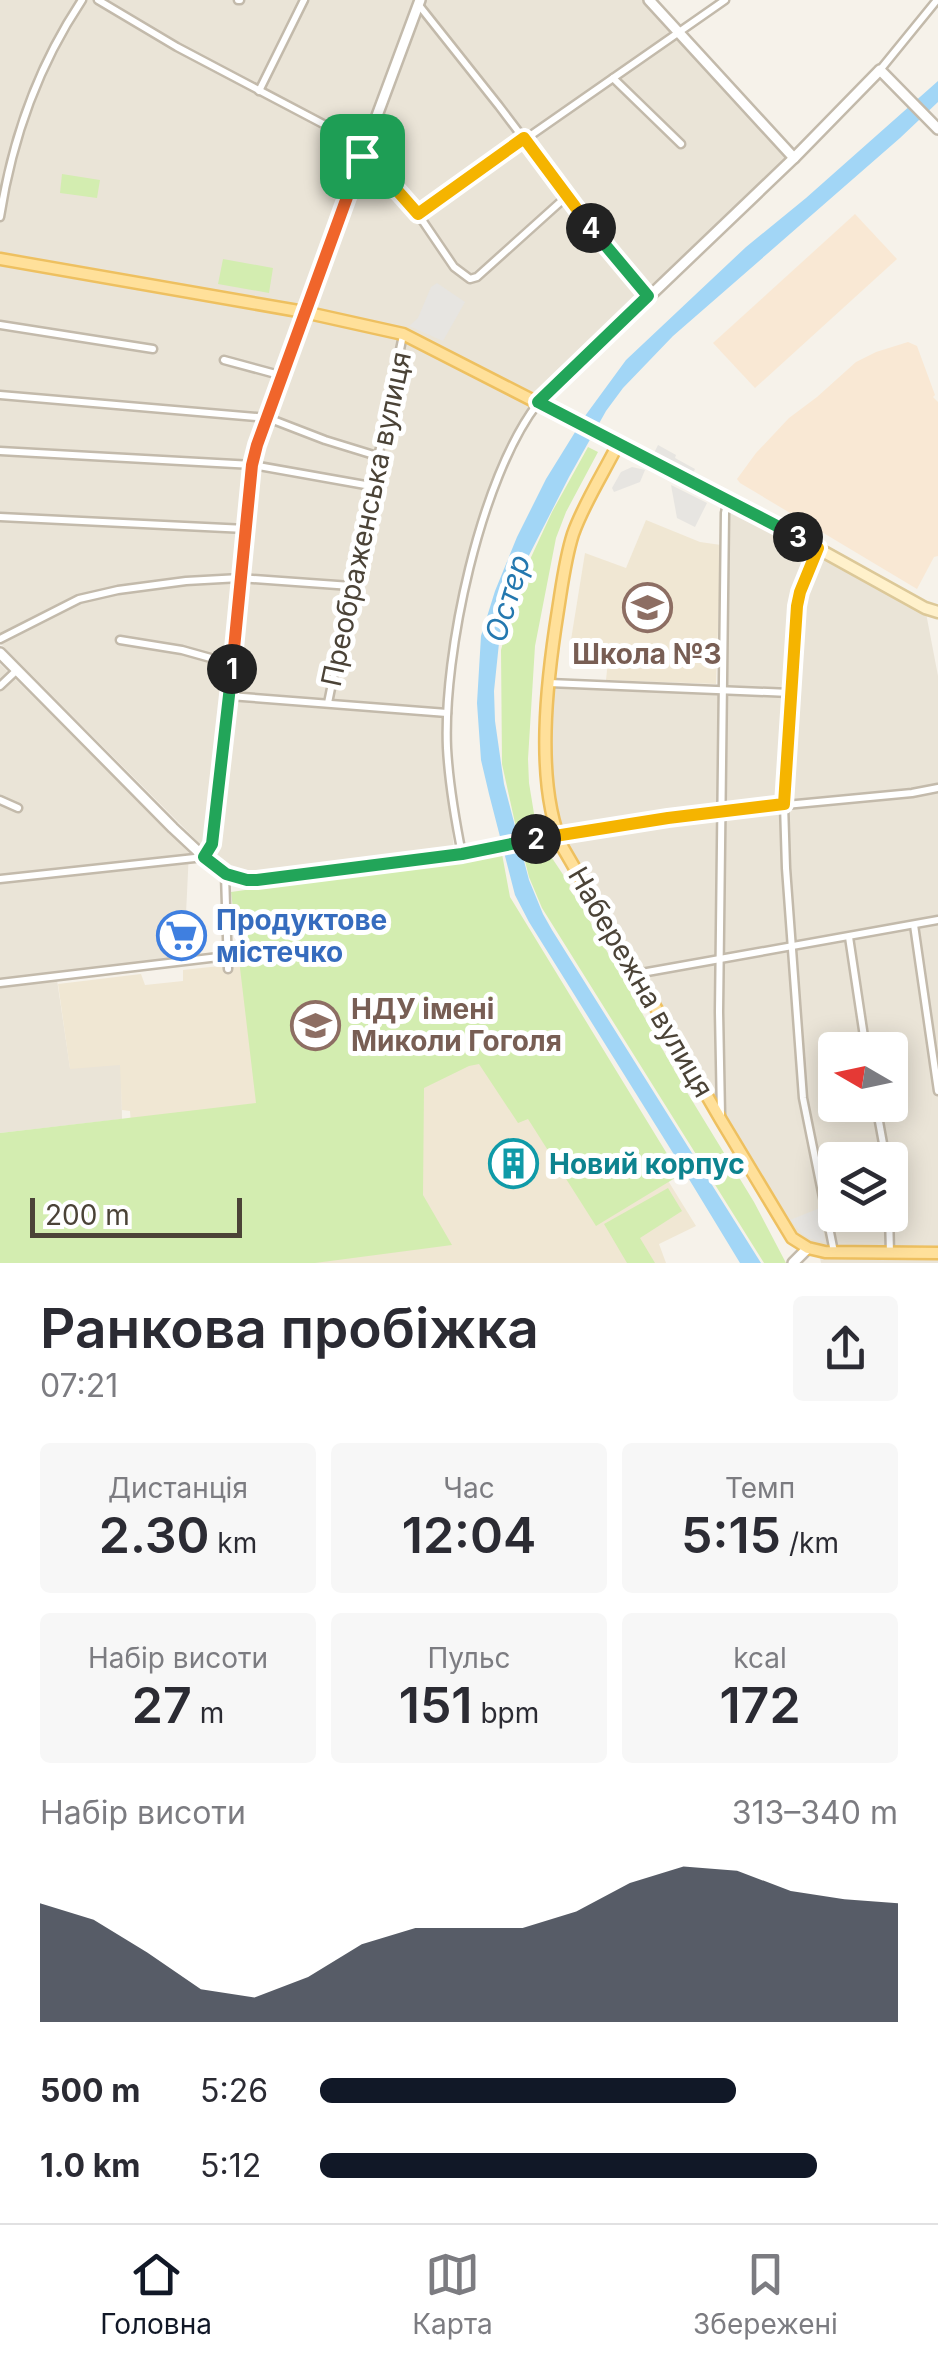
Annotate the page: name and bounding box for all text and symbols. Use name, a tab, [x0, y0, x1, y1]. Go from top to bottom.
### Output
pin	[320, 114, 405, 199]
icon: arrive	[335, 129, 390, 184]
pin: 4	[566, 203, 616, 253]
text: 4	[582, 211, 600, 245]
street label: Преображенська вулиця	[314, 349, 418, 689]
pin: 3	[773, 512, 823, 562]
text: 3	[789, 520, 807, 554]
water label: Остер	[477, 550, 537, 646]
school or university icon: Школа №3	[621, 581, 673, 633]
place label: Школа №3	[572, 637, 722, 671]
pin: 1	[207, 644, 257, 694]
text: 1	[226, 652, 238, 686]
pin: 2	[511, 814, 561, 864]
text: 2	[527, 822, 545, 856]
street label: Набережна вулиця	[561, 861, 721, 1103]
place label: Продуктове містечко	[216, 903, 387, 969]
supermarket icon: Продуктове містечко	[155, 910, 207, 962]
place label: НДУ імені Миколи Гоголя	[351, 992, 562, 1058]
school or university icon: НДУ імені Миколи Гоголя	[290, 999, 342, 1051]
north arrow	[818, 1032, 908, 1122]
map controls	[818, 1032, 908, 1232]
building icon: Новий корпус	[488, 1138, 540, 1190]
button: layers	[818, 1142, 908, 1232]
place label: Новий корпус	[549, 1147, 745, 1181]
scale bar	[30, 1193, 242, 1238]
text: 200 m	[45, 1198, 130, 1232]
text: Ранкова пробіжка	[40, 1295, 539, 1361]
button: share	[793, 1296, 898, 1401]
text: 07:21	[40, 1366, 118, 1405]
text: Дистанція	[108, 1471, 248, 1505]
text: Час	[443, 1471, 495, 1505]
text: Темп	[725, 1471, 795, 1505]
text: 2.30	[99, 1505, 209, 1565]
text: 12:04	[402, 1505, 536, 1565]
text: 5:15	[681, 1505, 781, 1565]
text: km	[209, 1526, 257, 1560]
text: /km	[781, 1526, 839, 1560]
text: Набір висоти	[88, 1641, 268, 1675]
text: Пульс	[427, 1641, 511, 1675]
text: kcal	[733, 1641, 787, 1675]
text: 27	[132, 1675, 192, 1735]
text: 151	[399, 1675, 473, 1735]
text: 172	[719, 1675, 801, 1735]
text: m	[192, 1696, 224, 1730]
text: bpm	[473, 1696, 539, 1730]
text: Набір висоти	[40, 1793, 246, 1832]
text: 313–340 m	[732, 1793, 898, 1832]
text: 500 m	[40, 2071, 140, 2110]
text: 5:26	[200, 2071, 268, 2110]
text: 1.0 km	[40, 2146, 140, 2185]
text: 5:12	[200, 2146, 261, 2185]
tab: Головна	[100, 2247, 212, 2341]
tab: Карта	[412, 2247, 493, 2341]
tab: Збережені	[693, 2247, 838, 2341]

